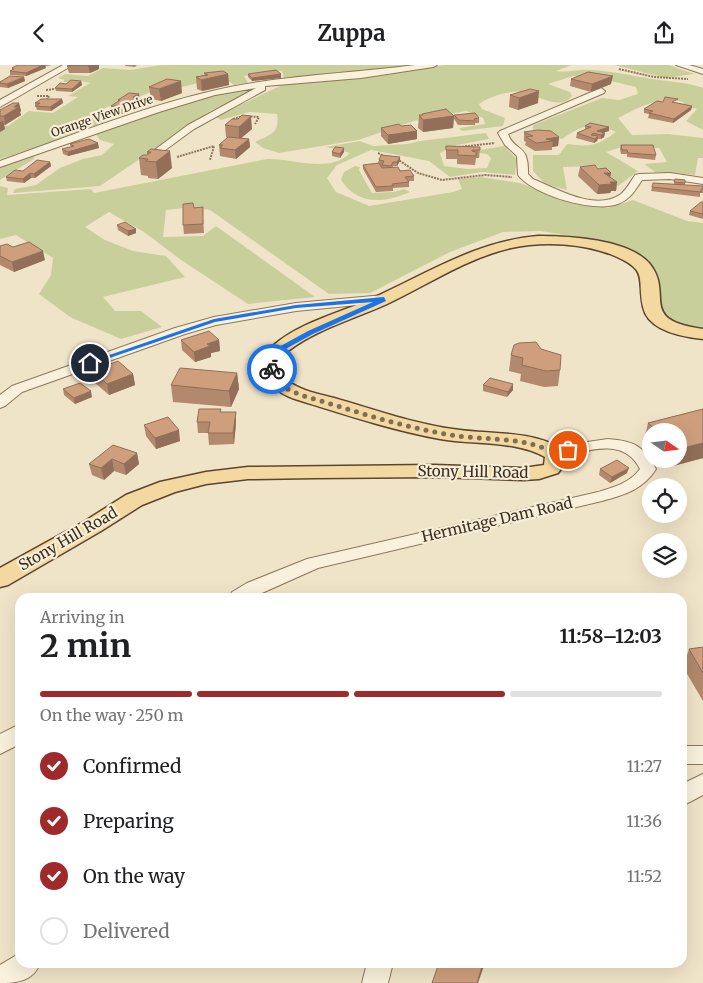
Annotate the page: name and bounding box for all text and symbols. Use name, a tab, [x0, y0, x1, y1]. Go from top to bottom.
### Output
icon: back	[25, 19, 53, 47]
text: Zuppa	[317, 19, 386, 47]
icon: share	[650, 19, 678, 47]
street label: Orange View Drive	[49, 91, 155, 140]
pin	[69, 342, 111, 384]
courier	[247, 344, 297, 394]
icon: home	[76, 349, 104, 377]
icon: bike	[258, 355, 286, 383]
north arrow	[642, 423, 688, 467]
map controls	[642, 423, 687, 578]
pin	[547, 429, 589, 471]
icon: bag	[554, 436, 582, 464]
street label: Stony Hill Road	[417, 461, 529, 482]
button: locate	[642, 478, 687, 523]
street label: Hermitage Dam Road	[420, 493, 574, 546]
street label: Stony Hill Road	[15, 503, 121, 575]
button: layers	[642, 533, 687, 578]
text: Arriving in	[40, 607, 125, 627]
text: 11:58–12:03	[560, 624, 662, 648]
text: 2 min	[40, 626, 131, 666]
text: On the way · 250 m	[40, 705, 183, 725]
icon: check	[40, 752, 68, 780]
text: Confirmed	[83, 754, 181, 778]
text: 11:27	[627, 756, 662, 776]
icon: check	[40, 807, 68, 835]
text: Preparing	[83, 809, 174, 833]
text: 11:36	[626, 811, 662, 831]
icon: check	[40, 862, 68, 890]
text: On the way	[83, 864, 185, 888]
text: 11:52	[627, 866, 662, 886]
text: Delivered	[83, 919, 170, 943]

